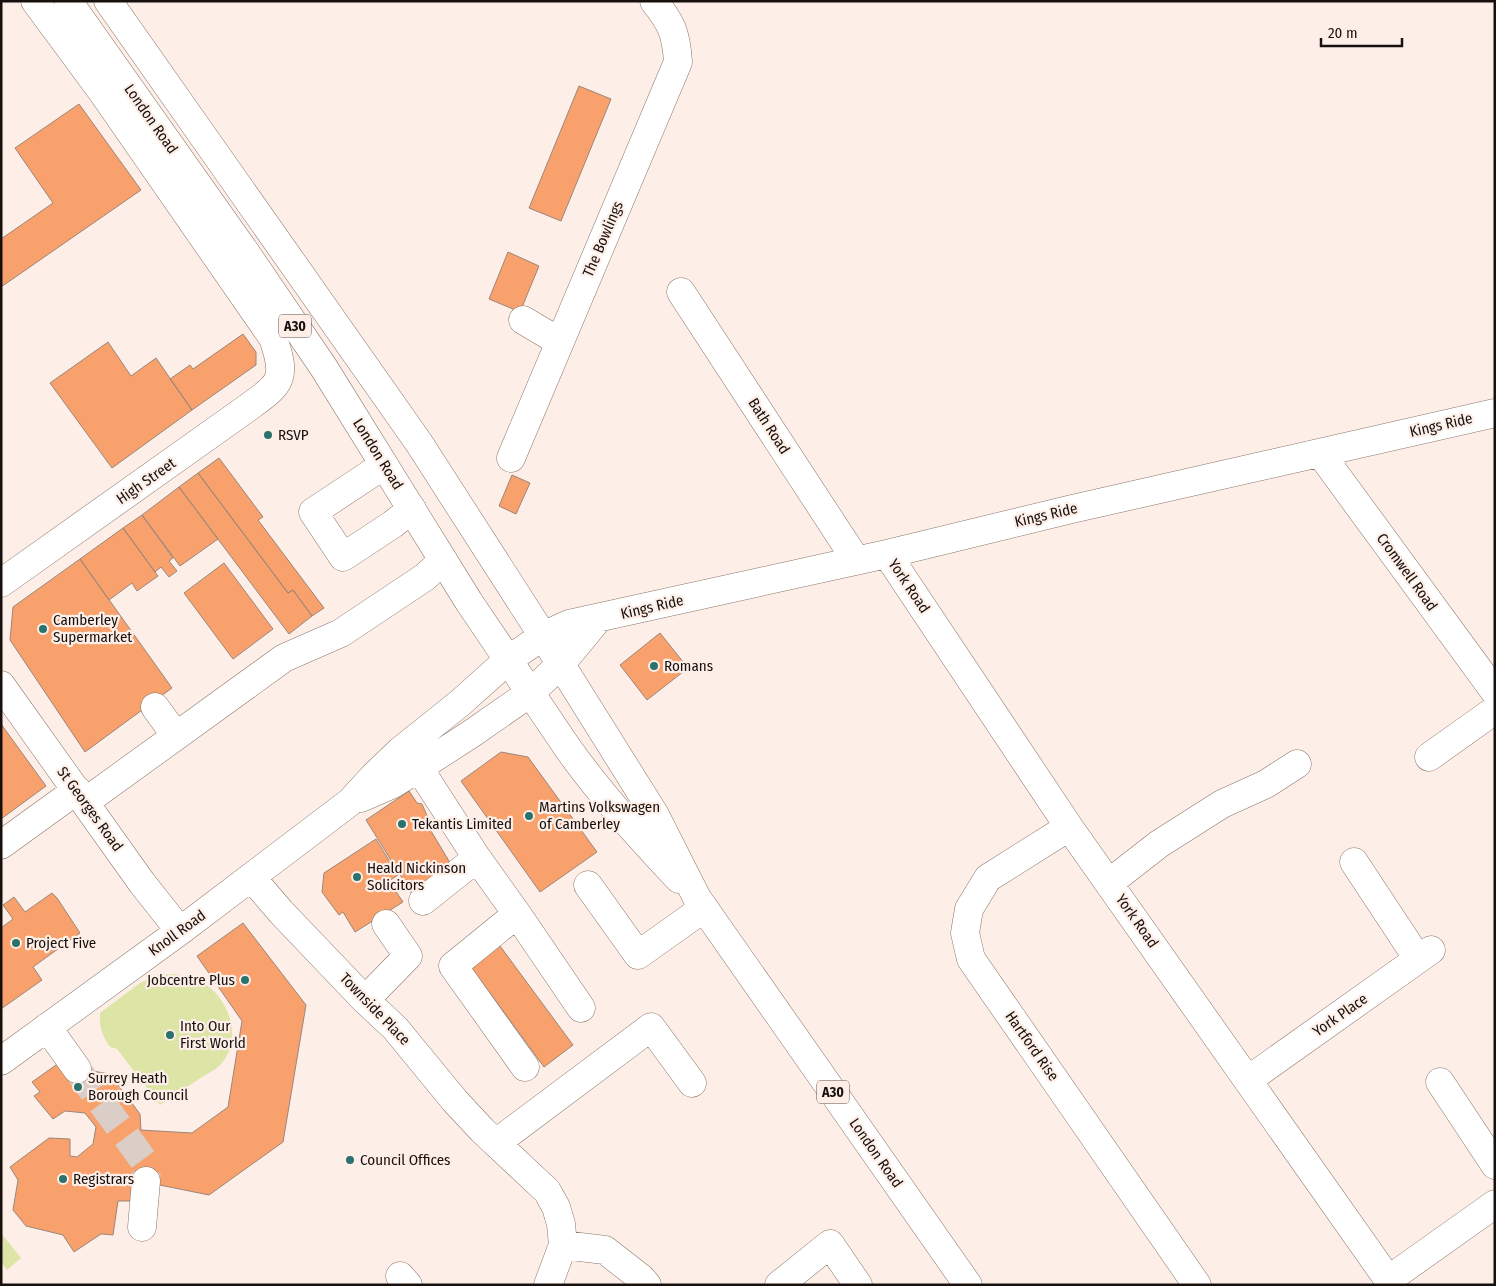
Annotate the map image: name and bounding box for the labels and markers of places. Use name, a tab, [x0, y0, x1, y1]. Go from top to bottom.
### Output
place label: RSVP	[278, 426, 309, 444]
marker: RSVP	[262, 429, 274, 441]
place label: Camberley Supermarket	[53, 611, 132, 646]
marker: Camberley Supermarket	[37, 623, 49, 635]
place label: Romans	[664, 657, 713, 675]
marker: Romans	[648, 660, 660, 672]
place label: Martins Volkswagen of Camberley	[539, 798, 660, 833]
marker: Martins Volkswagen of Camberley	[523, 810, 535, 822]
place label: Tekantis Limited	[412, 815, 512, 833]
marker: Tekantis Limited	[396, 818, 408, 830]
place label: Heald Nickinson Solicitors	[367, 859, 466, 894]
marker: Heald Nickinson Solicitors	[351, 871, 363, 883]
place label: Project Five	[26, 934, 96, 952]
marker: Project Five	[10, 937, 22, 949]
place label: Jobcentre Plus	[147, 971, 235, 989]
marker: Jobcentre Plus	[239, 974, 251, 986]
place label: Into Our First World	[180, 1017, 246, 1052]
marker: Into Our First World	[164, 1029, 176, 1041]
place label: Surrey Heath Borough Council	[88, 1069, 188, 1104]
marker: Surrey Heath Borough Council	[72, 1081, 84, 1093]
place label: Council Offices	[360, 1151, 450, 1169]
marker: Council Offices	[344, 1154, 356, 1166]
place label: Registrars	[73, 1170, 134, 1188]
marker: Registrars	[57, 1173, 69, 1185]

